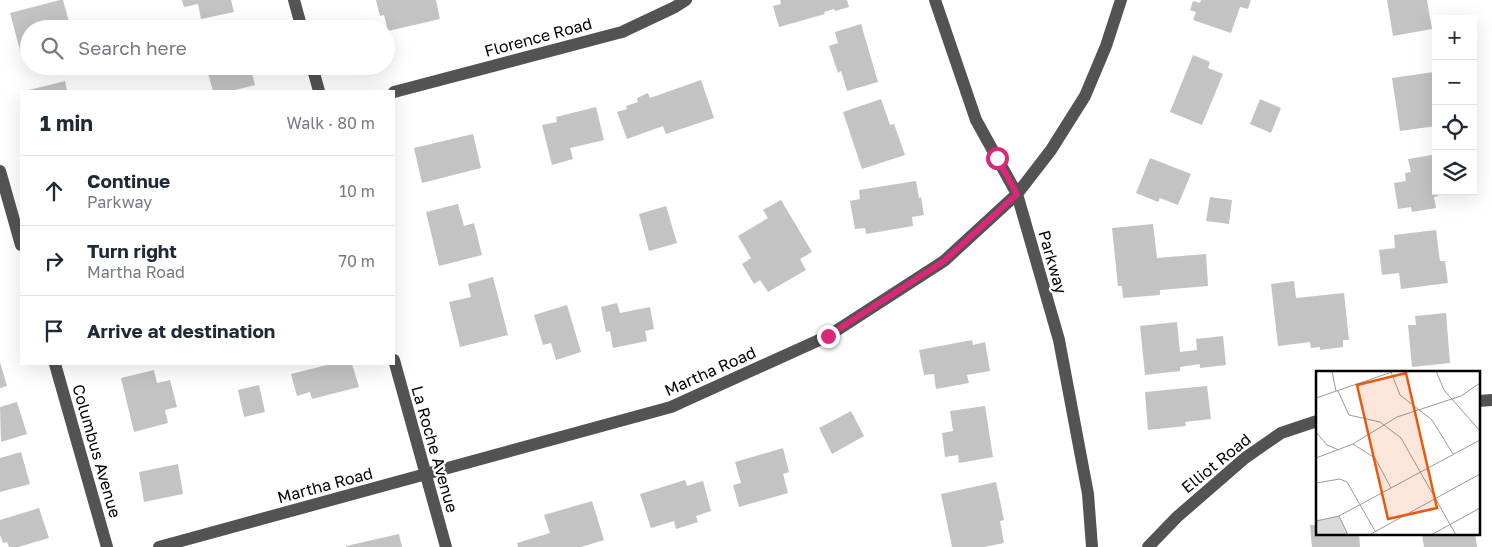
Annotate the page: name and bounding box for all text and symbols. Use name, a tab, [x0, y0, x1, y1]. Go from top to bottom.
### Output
street label: Florence Road	[482, 13, 594, 61]
map controls	[1432, 15, 1477, 195]
button: +	[1432, 15, 1477, 60]
search box	[20, 20, 395, 75]
icon: search	[38, 34, 66, 62]
text: Search here	[78, 36, 187, 59]
button: −	[1432, 60, 1477, 105]
button: locate	[1432, 105, 1477, 150]
text: 1 min	[40, 110, 93, 136]
text: Walk · 80 m	[286, 113, 375, 133]
route start	[986, 147, 1009, 170]
button: layers	[1432, 150, 1477, 195]
text: Continue	[87, 169, 170, 192]
icon: ahead	[40, 177, 68, 205]
text: 10 m	[339, 181, 375, 201]
text: Parkway	[87, 192, 152, 212]
street label: Parkway	[1034, 228, 1072, 296]
text: Turn right	[87, 239, 177, 262]
icon: right	[40, 247, 68, 275]
text: 70 m	[338, 251, 375, 271]
text: Martha Road	[87, 262, 185, 282]
icon: arrive	[40, 317, 68, 345]
text: Arrive at destination	[87, 319, 275, 342]
route end	[817, 325, 840, 348]
street label: Martha Road	[661, 342, 759, 400]
inset map	[1316, 371, 1480, 534]
street label: Columbus Avenue	[68, 382, 126, 520]
street label: La Roche Avenue	[407, 383, 463, 515]
street label: Elliot Road	[1177, 429, 1255, 497]
street label: Martha Road	[275, 463, 375, 507]

